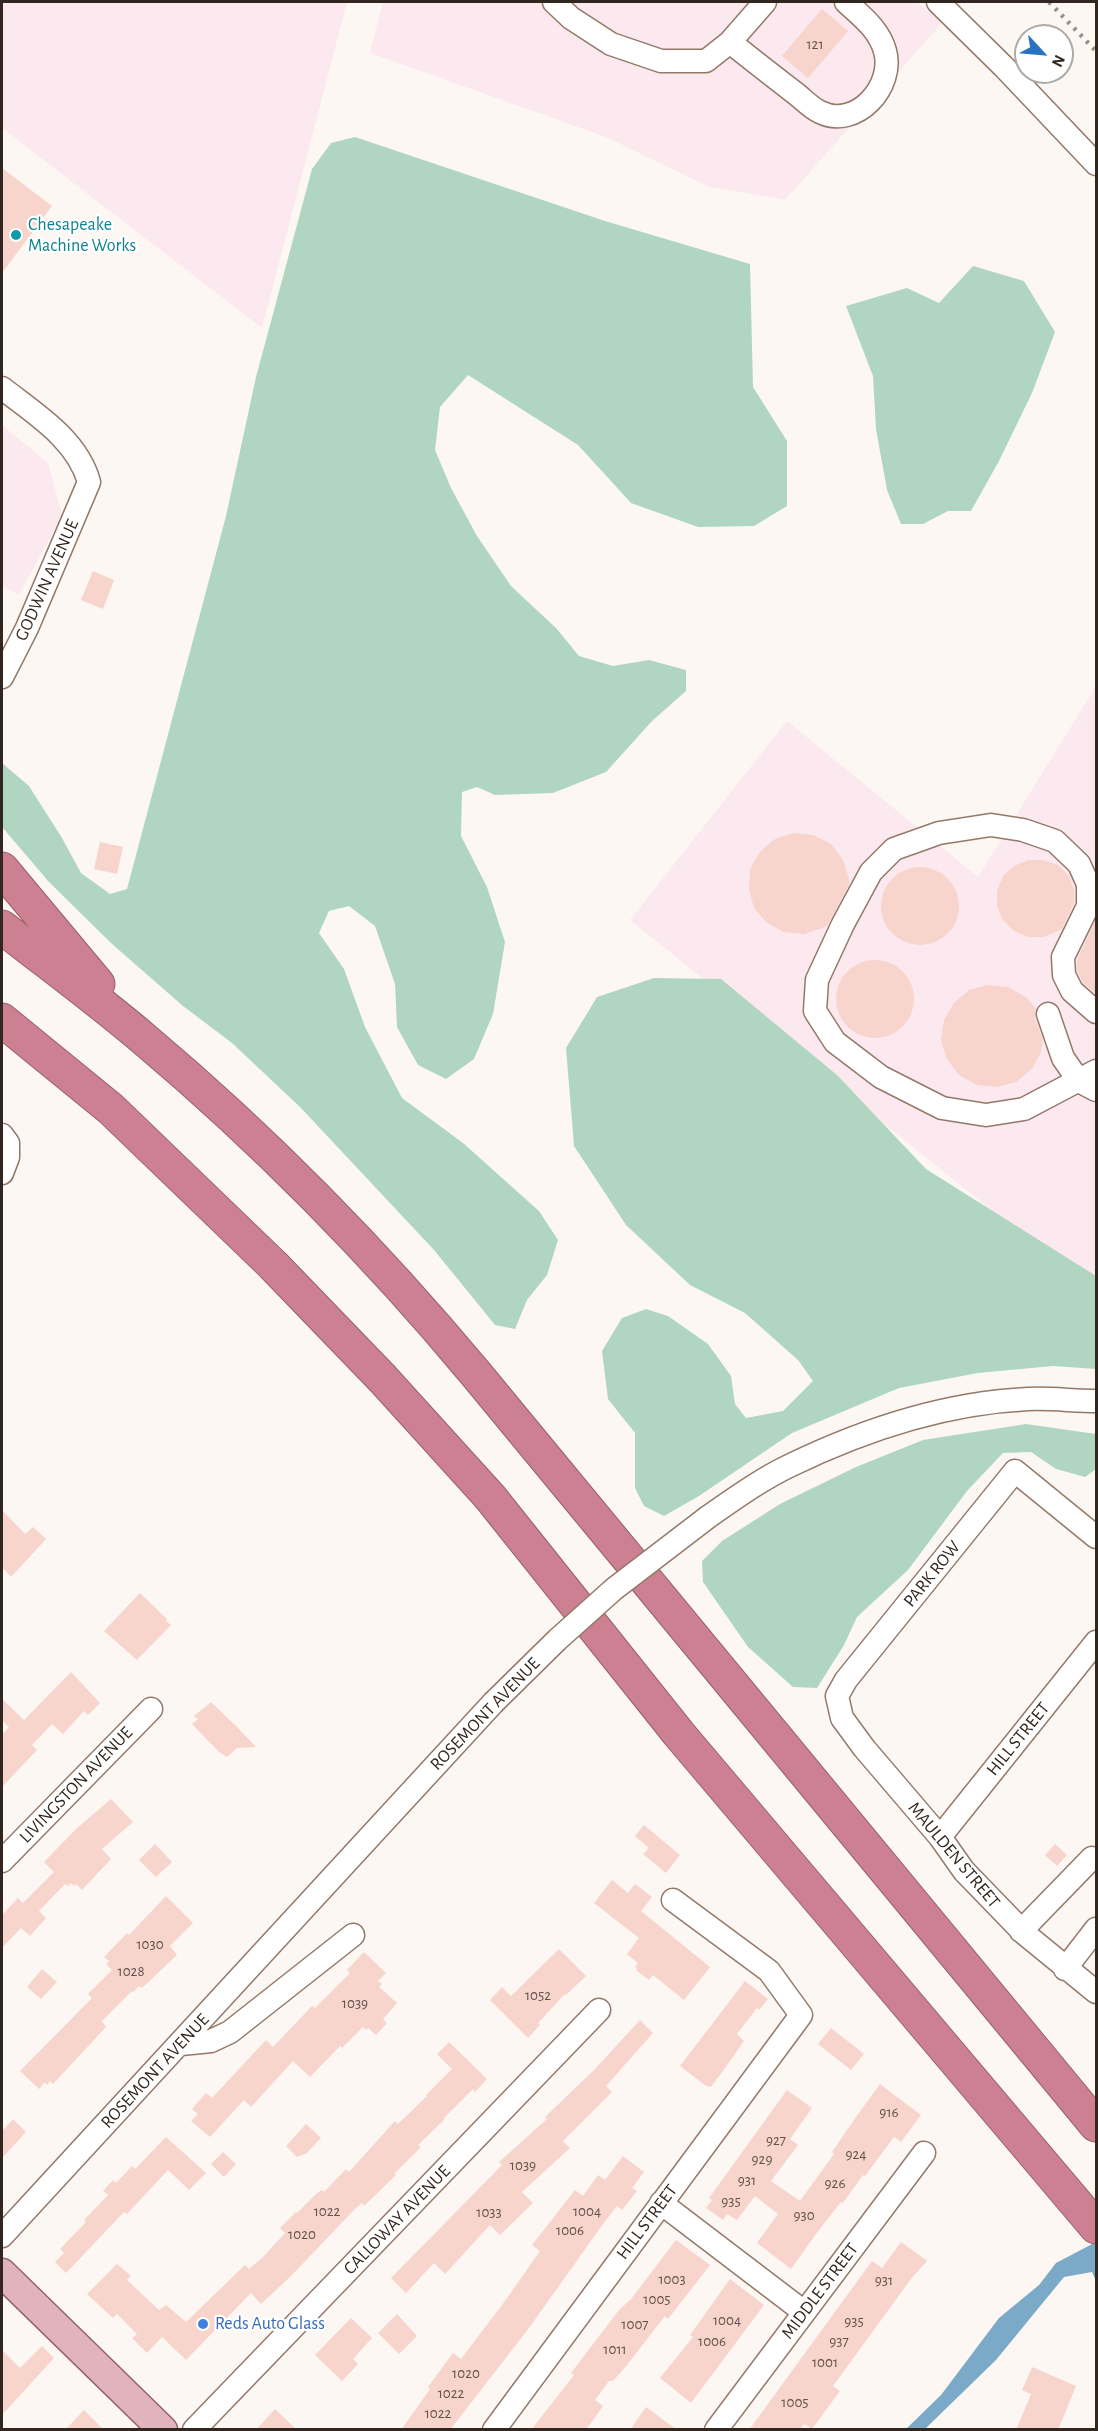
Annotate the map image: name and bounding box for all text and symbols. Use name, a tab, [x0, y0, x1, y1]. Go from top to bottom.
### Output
north arrow	[1014, 24, 1074, 84]
house number: 121	[806, 35, 824, 53]
text: N	[1049, 53, 1068, 70]
place label: Chesapeake Machine Works	[28, 214, 136, 256]
marker: Chesapeake Machine Works	[9, 228, 23, 242]
street label: GODWIN AVENUE	[11, 516, 83, 644]
street label: PARK ROW	[899, 1537, 965, 1611]
street label: ROSEMONT AVENUE	[425, 1653, 545, 1775]
street label: HILL STREET	[982, 1698, 1054, 1780]
street label: LIVINGSTON AVENUE	[15, 1722, 137, 1848]
street label: MAULDEN STREET	[903, 1798, 1005, 1912]
house number: 1030	[136, 1935, 164, 1953]
house number: 1028	[117, 1962, 145, 1980]
house number: 1052	[525, 1986, 551, 2004]
house number: 1039	[342, 1994, 368, 2012]
street label: ROSEMONT AVENUE	[96, 2009, 214, 2133]
house number: 916	[879, 2103, 899, 2121]
house number: 927	[766, 2131, 786, 2149]
house number: 924	[845, 2145, 867, 2163]
house number: 929	[752, 2150, 772, 2168]
house number: 1039	[510, 2156, 536, 2174]
street label: CALLOWAY AVENUE	[339, 2161, 455, 2279]
house number: 931	[738, 2171, 756, 2189]
house number: 926	[825, 2174, 845, 2192]
street label: HILL STREET	[612, 2180, 682, 2264]
house number: 935	[721, 2192, 741, 2210]
house number: 1022	[314, 2202, 340, 2220]
house number: 1004	[573, 2202, 601, 2220]
house number: 1033	[476, 2203, 502, 2221]
house number: 930	[793, 2206, 815, 2224]
house number: 1006	[556, 2221, 584, 2239]
house number: 1020	[288, 2225, 316, 2243]
street label: MIDDLE STREET	[777, 2239, 863, 2343]
house number: 1003	[658, 2270, 686, 2288]
house number: 931	[875, 2271, 893, 2289]
house number: 1005	[643, 2290, 671, 2308]
house number: 1004	[713, 2311, 741, 2329]
house number: 935	[844, 2312, 864, 2330]
place label: Reds Auto Glass	[215, 2313, 325, 2335]
house number: 1007	[621, 2315, 649, 2333]
marker: Reds Auto Glass	[196, 2317, 210, 2331]
house number: 1006	[698, 2332, 726, 2350]
house number: 937	[829, 2332, 849, 2350]
house number: 1011	[603, 2340, 627, 2358]
house number: 1001	[812, 2353, 838, 2371]
house number: 1020	[452, 2364, 480, 2382]
house number: 1022	[438, 2384, 464, 2402]
house number: 1005	[781, 2393, 809, 2411]
house number: 1022	[425, 2404, 451, 2422]

